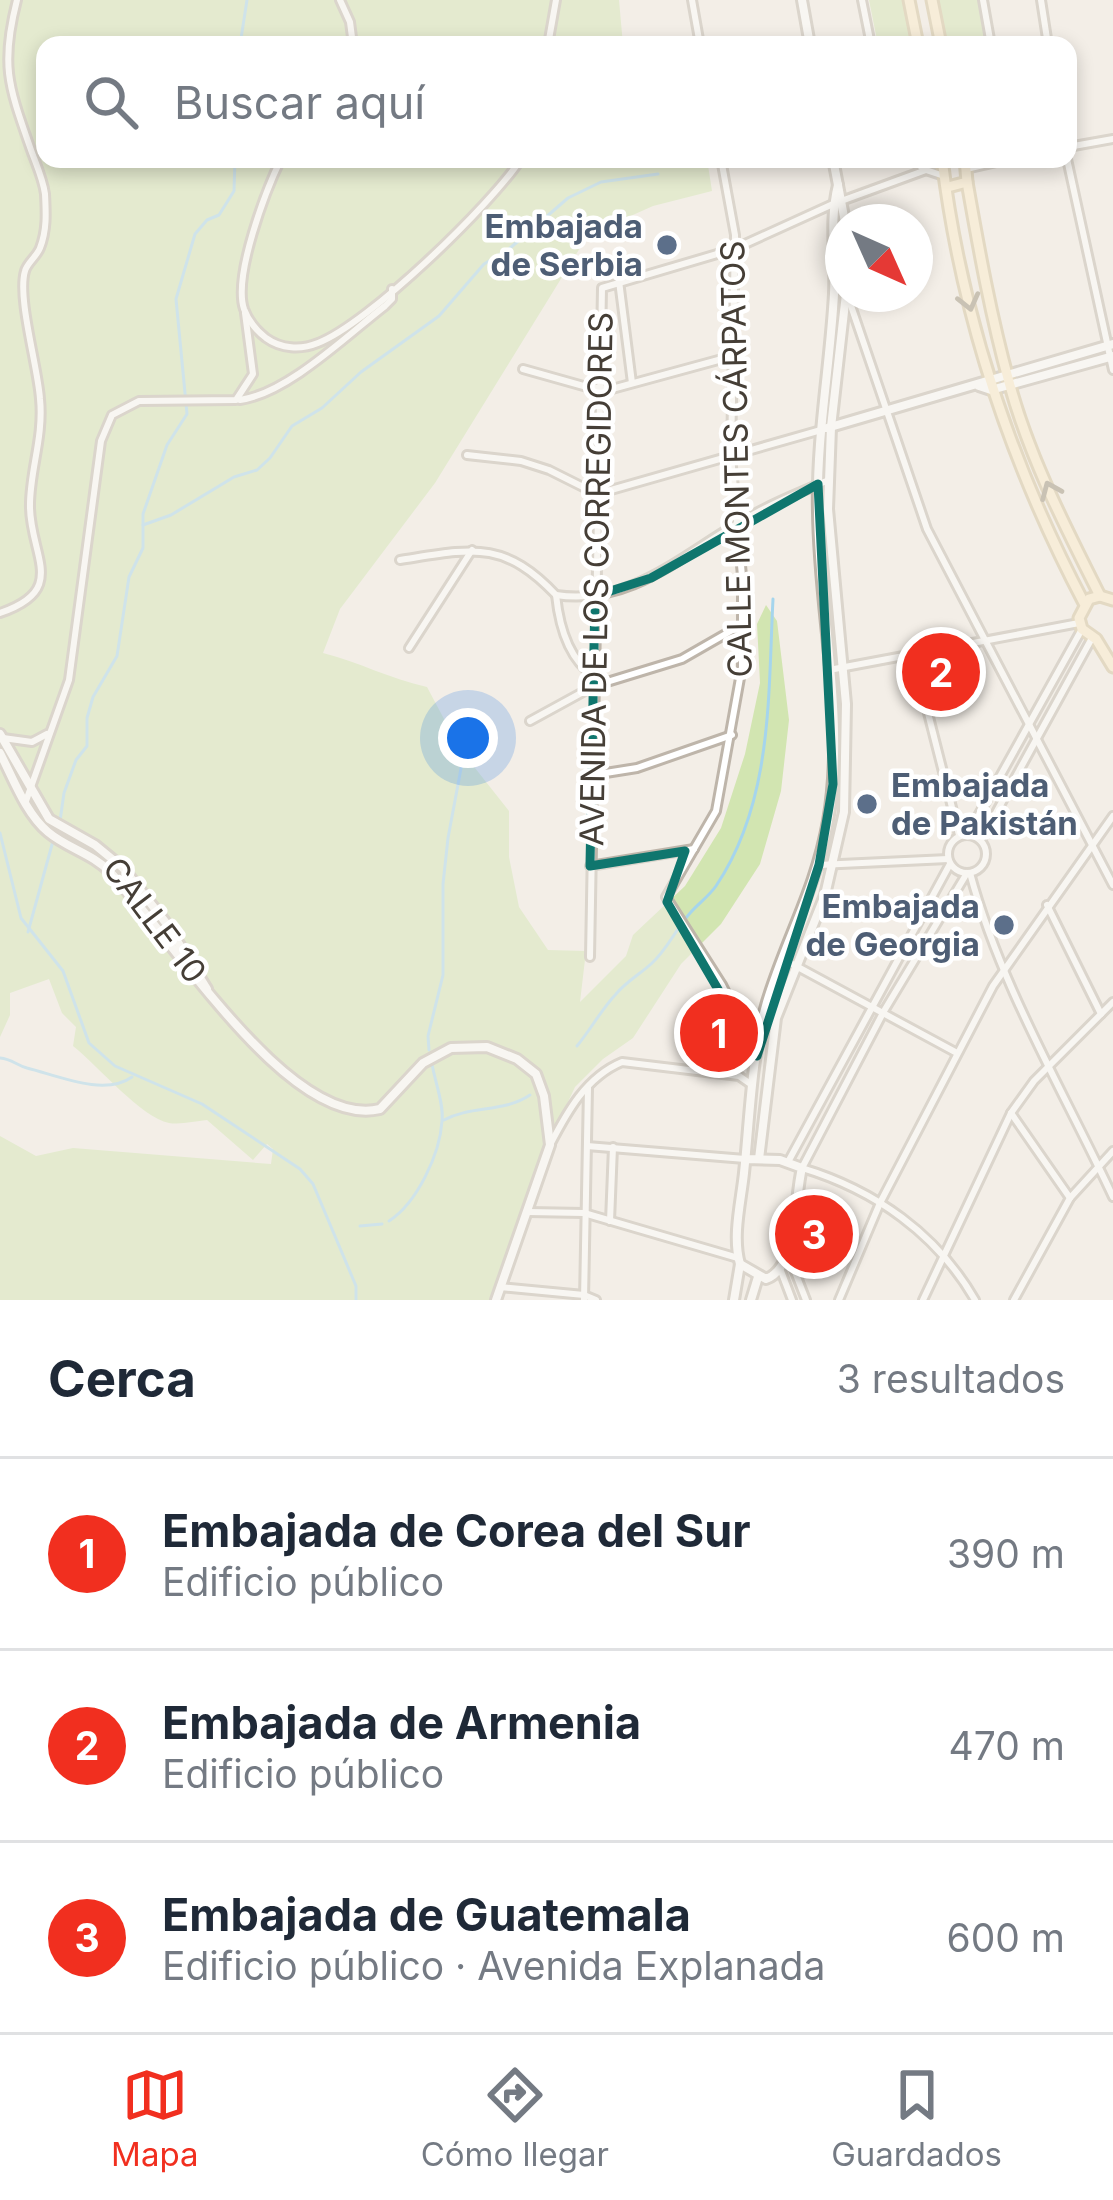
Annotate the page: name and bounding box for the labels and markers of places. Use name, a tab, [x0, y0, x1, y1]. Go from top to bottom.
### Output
place label: Embajada de Serbia	[484, 206, 643, 284]
marker: Embajada de Serbia	[654, 232, 680, 258]
pin: 2	[902, 627, 980, 717]
place label: Embajada de Pakistán	[891, 765, 1078, 843]
marker: Embajada de Pakistán	[854, 791, 880, 817]
place label: Embajada de Georgia	[805, 886, 980, 964]
marker: Embajada de Georgia	[991, 912, 1017, 938]
pin: 1	[680, 988, 758, 1078]
pin: 3	[775, 1189, 853, 1279]

